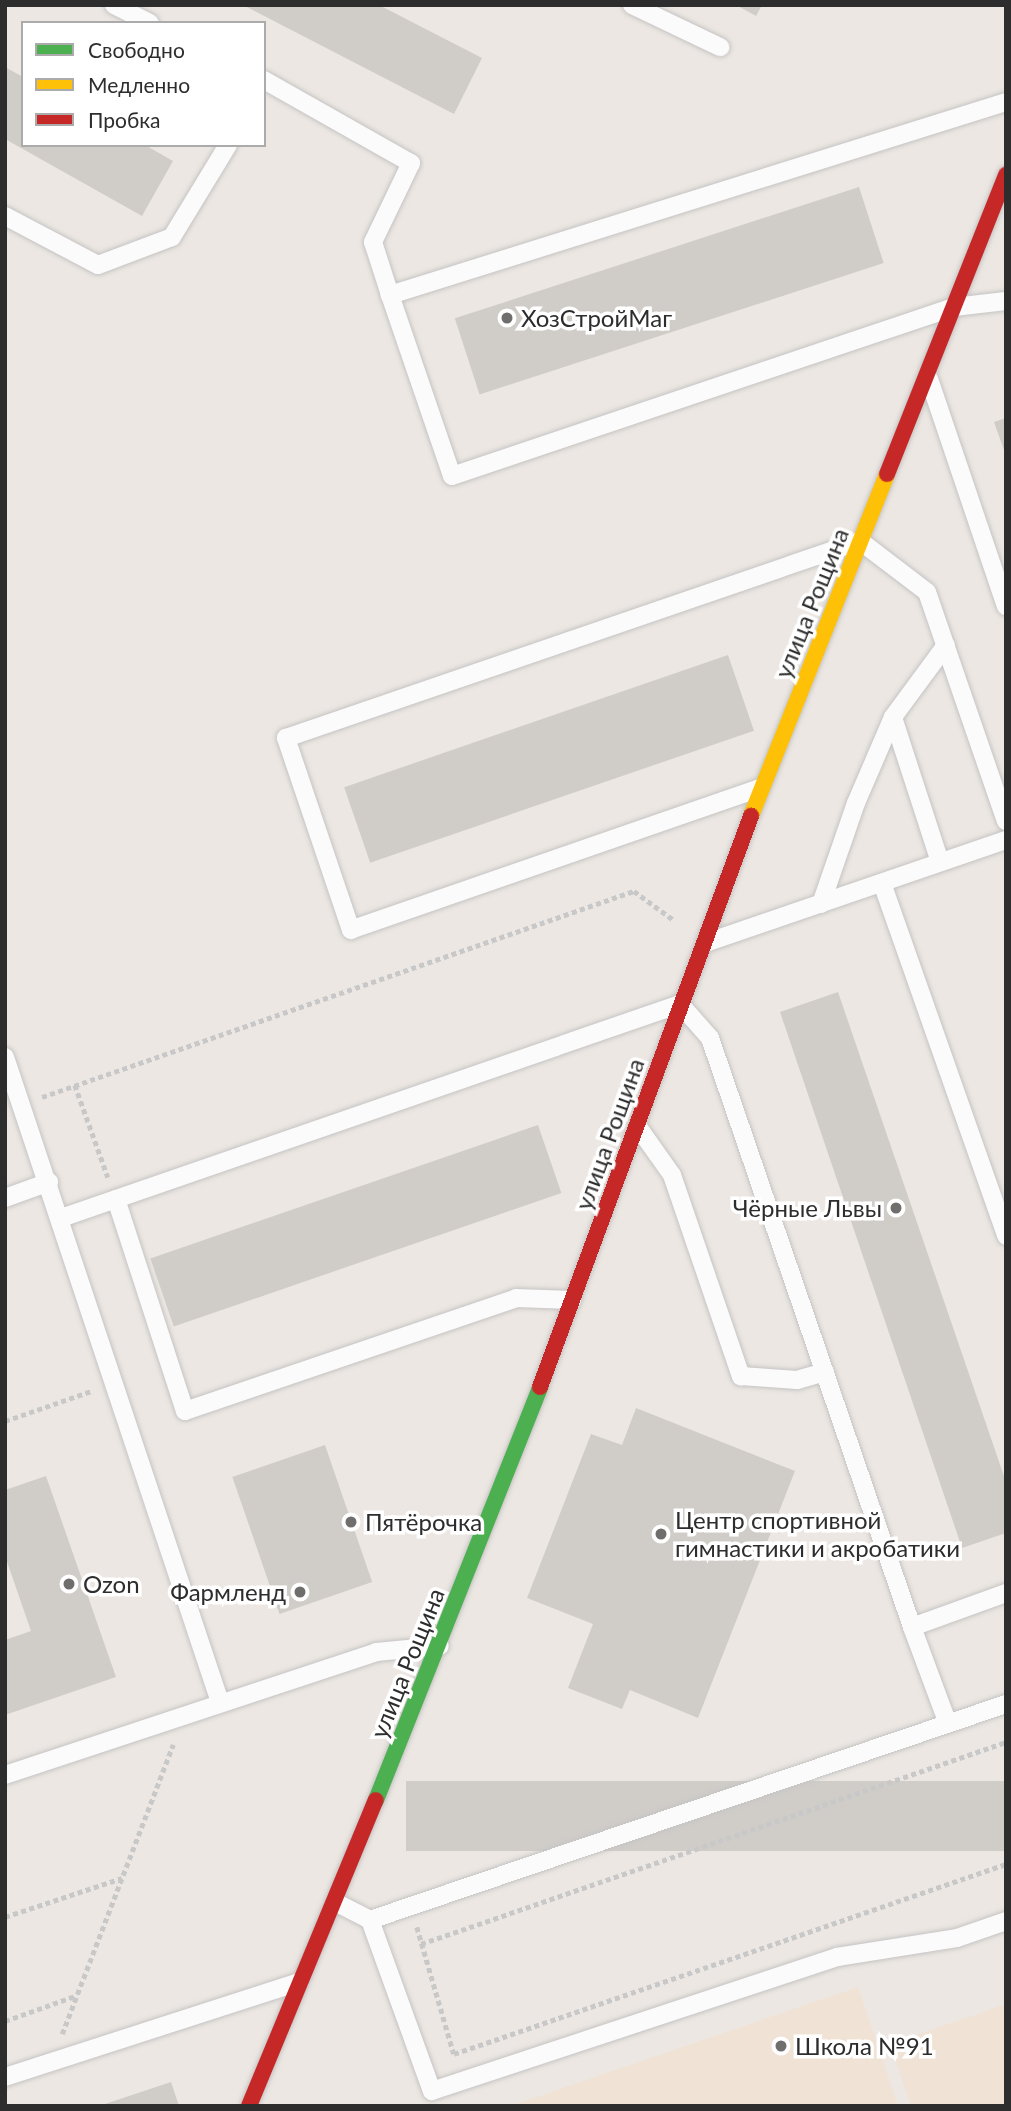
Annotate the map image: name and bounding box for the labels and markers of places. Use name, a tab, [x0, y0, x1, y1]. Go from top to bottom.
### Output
place label: ХозСтройМаг	[521, 304, 672, 332]
marker: ХозСтройМаг	[499, 310, 515, 326]
place label: Чёрные Львы	[733, 1194, 882, 1222]
marker: Чёрные Львы	[888, 1200, 904, 1216]
place label: Центр спортивной гимнастики и акробатики	[675, 1506, 960, 1562]
place label: Пятёрочка	[365, 1508, 482, 1536]
marker: Пятёрочка	[343, 1514, 359, 1530]
marker: Центр спортивной гимнастики и акробатики	[653, 1526, 669, 1542]
place label: Ozon	[83, 1570, 140, 1598]
marker: Ozon	[61, 1576, 77, 1592]
place label: Фармленд	[170, 1578, 286, 1606]
marker: Фармленд	[292, 1584, 308, 1600]
place label: Школа №91	[795, 2032, 934, 2060]
marker: Школа №91	[773, 2038, 789, 2054]

